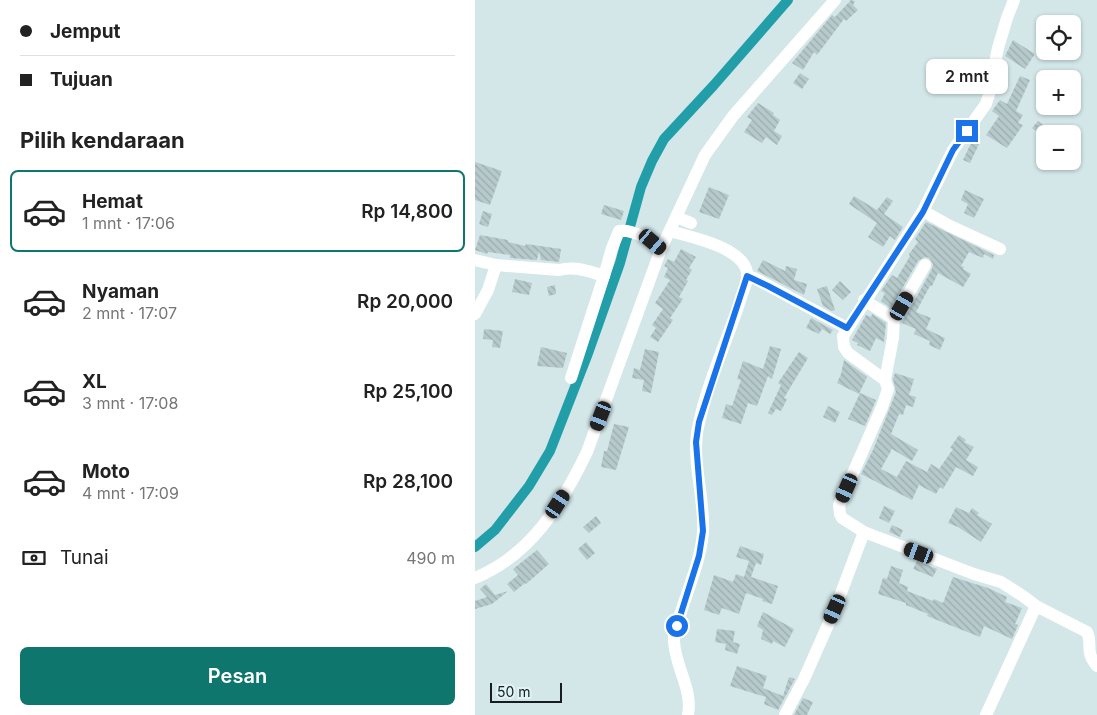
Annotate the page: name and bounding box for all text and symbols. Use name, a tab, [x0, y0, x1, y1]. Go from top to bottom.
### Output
map controls	[1036, 15, 1081, 170]
button: locate	[1036, 15, 1081, 60]
text: Jemput	[50, 20, 121, 43]
callout: 2 mnt	[926, 58, 1008, 94]
text: 2 mnt	[945, 66, 989, 86]
text: Tujuan	[50, 68, 113, 91]
button: +	[1036, 70, 1081, 115]
route end	[956, 120, 978, 142]
button: −	[1036, 125, 1081, 170]
text: Pilih kendaraan	[20, 127, 185, 153]
icon: car	[22, 189, 67, 234]
text: Hemat	[82, 190, 143, 213]
text: Rp 14,800	[361, 200, 453, 223]
text: 1 mnt · 17:06	[82, 213, 175, 233]
car	[636, 227, 669, 257]
icon: car	[22, 279, 67, 324]
text: Nyaman	[82, 280, 159, 303]
car	[888, 289, 915, 323]
text: Rp 20,000	[357, 290, 453, 313]
text: 2 mnt · 17:07	[82, 303, 177, 323]
icon: car	[22, 369, 67, 414]
text: XL	[82, 370, 107, 393]
text: Rp 25,100	[363, 380, 453, 403]
text: 3 mnt · 17:08	[82, 393, 178, 413]
car	[588, 399, 613, 433]
icon: car	[22, 459, 67, 504]
text: Moto	[82, 460, 130, 483]
text: Rp 28,100	[363, 470, 453, 493]
car	[834, 471, 859, 505]
text: 4 mnt · 17:09	[82, 483, 179, 503]
car	[543, 487, 572, 521]
car	[902, 541, 935, 565]
icon: cash	[20, 544, 48, 572]
text: Tunai	[60, 546, 109, 569]
text: 490 m	[406, 548, 455, 568]
car	[822, 592, 847, 626]
route start	[666, 615, 688, 637]
button: Pesan	[20, 647, 455, 705]
scale bar	[490, 680, 563, 703]
text: 50 m	[497, 683, 531, 700]

